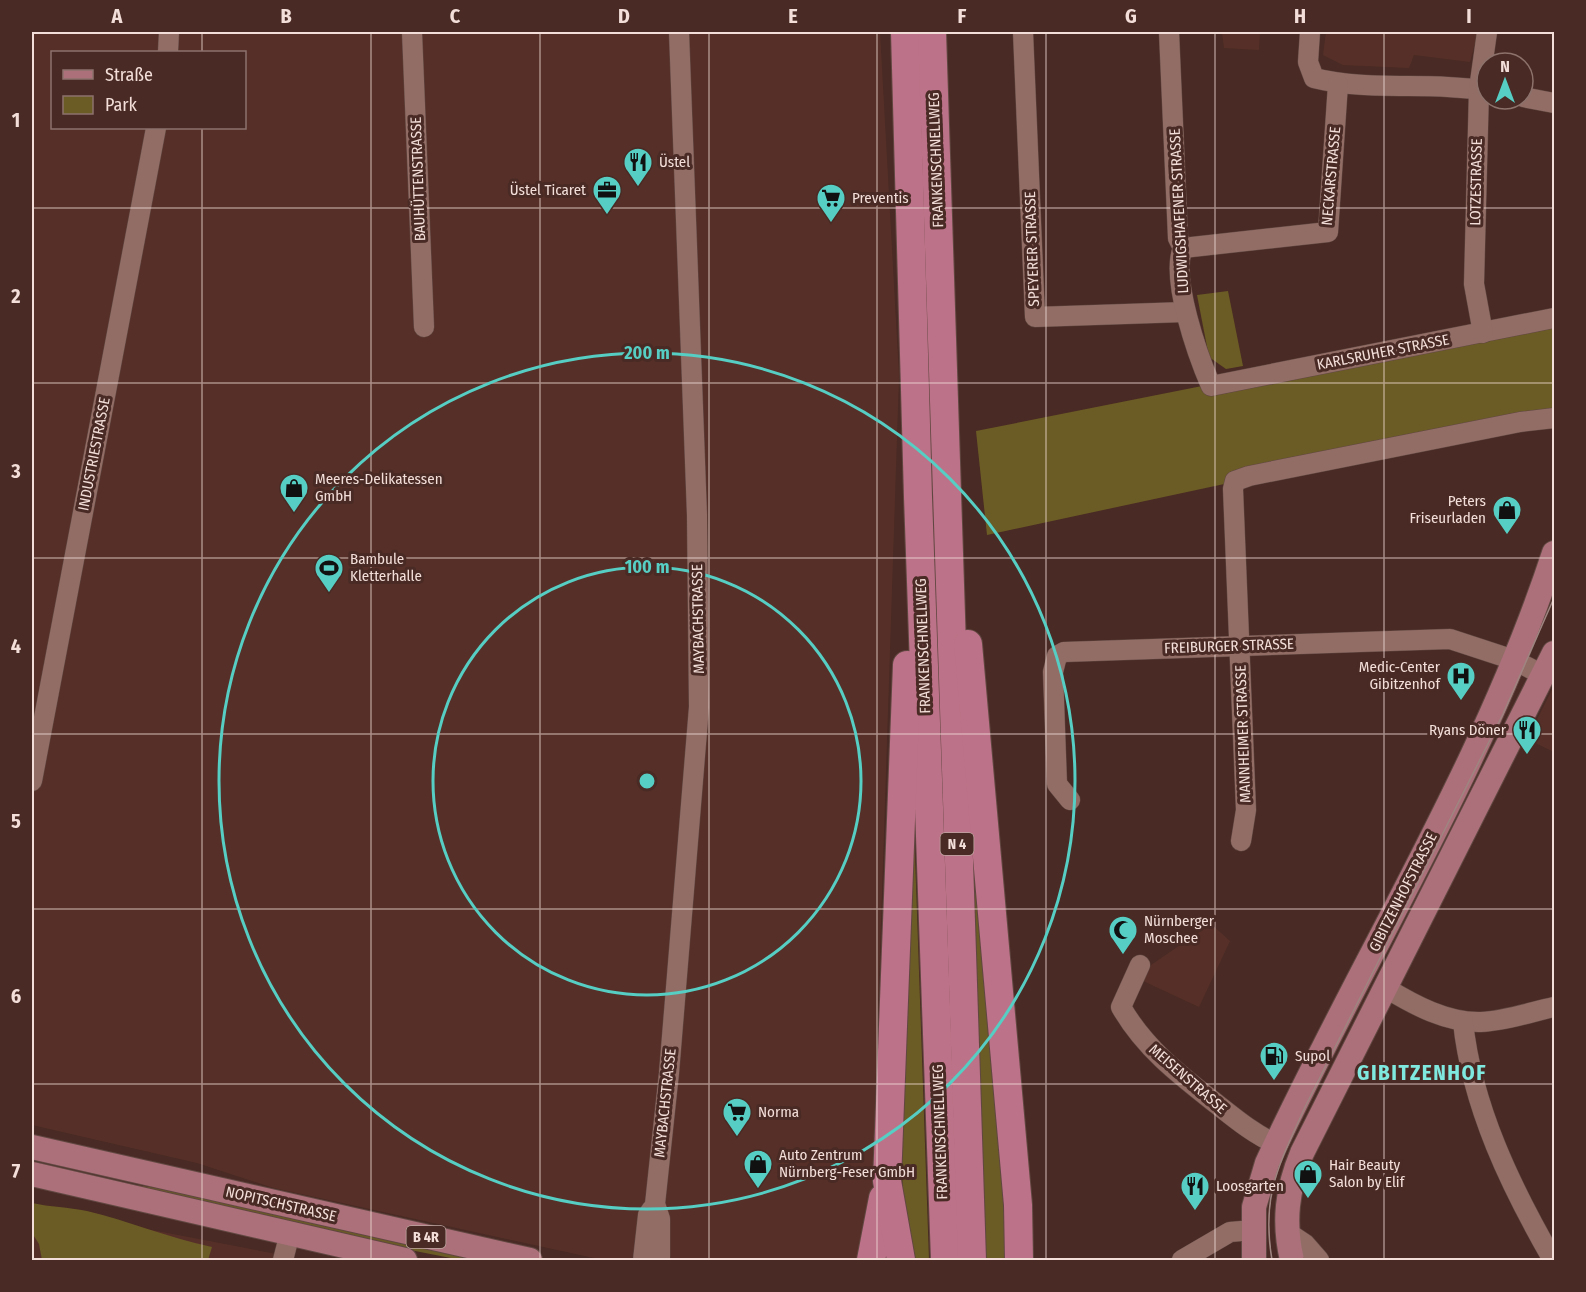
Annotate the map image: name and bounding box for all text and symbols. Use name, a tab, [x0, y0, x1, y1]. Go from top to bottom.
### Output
text: A	[111, 4, 124, 28]
text: B	[280, 4, 292, 28]
text: C	[450, 4, 461, 28]
text: D	[618, 4, 630, 28]
text: E	[788, 4, 798, 28]
text: F	[958, 4, 967, 28]
text: G	[1125, 4, 1137, 28]
text: H	[1294, 4, 1306, 28]
text: I	[1466, 4, 1472, 28]
legend	[51, 51, 246, 129]
north arrow	[1475, 51, 1535, 111]
text: N	[1500, 57, 1510, 76]
text: Straße	[105, 64, 153, 86]
street label: FRANKENSCHNELLWEG	[925, 92, 947, 228]
text: Park	[105, 94, 138, 116]
text: 1	[12, 108, 20, 132]
street label: BAUHÜTTENSTRASSE	[407, 116, 429, 242]
street label: NECKARSTRASSE	[1318, 126, 1344, 226]
street label: LUDWIGSHAFENER STRASSE	[1166, 128, 1192, 294]
street label: LOTZESTRASSE	[1466, 138, 1486, 226]
restaurant icon: Üstel	[622, 146, 654, 188]
place label: Üstel	[659, 153, 690, 171]
office icon: Üstel Ticaret	[591, 174, 623, 216]
place label: Üstel Ticaret	[510, 181, 586, 199]
supermarket icon: Preventis	[815, 182, 847, 224]
place label: Preventis	[852, 189, 909, 207]
street label: SPEYERER STRASSE	[1021, 191, 1043, 307]
text: 2	[10, 284, 21, 308]
street label: KARLSRUHER STRASSE	[1315, 330, 1451, 374]
text: 200 m	[623, 342, 670, 364]
street label: INDUSTRIESTRASSE	[74, 396, 114, 512]
text: 3	[10, 459, 21, 483]
place label: Meeres-Delikatessen GmbH	[315, 470, 443, 505]
shop icon: Meeres-Delikatessen GmbH	[278, 472, 310, 514]
place label: Peters Friseurladen	[1409, 492, 1486, 527]
shop icon: Peters Friseurladen	[1491, 494, 1523, 536]
place label: Bambule Kletterhalle	[350, 550, 422, 585]
sports icon: Bambule Kletterhalle	[313, 552, 345, 594]
text: 100 m	[625, 556, 669, 578]
street label: MAYBACHSTRASSE	[688, 564, 708, 674]
street label: FRANKENSCHNELLWEG	[912, 578, 934, 714]
text: 4	[11, 634, 21, 658]
street label: FREIBURGER STRASSE	[1164, 635, 1294, 657]
place label: Medic-Center Gibitzenhof	[1359, 658, 1441, 693]
hospital icon: Medic-Center Gibitzenhof	[1445, 660, 1477, 702]
street label: MANNHEIMER STRASSE	[1232, 665, 1254, 803]
restaurant icon: Ryans Döner	[1511, 714, 1543, 756]
place label: Ryans Döner	[1429, 721, 1507, 739]
centre of rings	[637, 771, 657, 791]
text: 5	[11, 809, 21, 833]
street label: GIBITZENHOFSTRASSE	[1365, 829, 1441, 955]
road number: N 4	[940, 833, 974, 855]
place label: Nürnberger Moschee	[1144, 912, 1215, 947]
mosque icon: Nürnberger Moschee	[1107, 914, 1139, 956]
text: 6	[11, 984, 21, 1008]
street label: MEISENSTRASSE	[1145, 1040, 1231, 1118]
fuel station icon: Supol	[1258, 1040, 1290, 1082]
street label: MAYBACHSTRASSE	[650, 1047, 680, 1159]
place label: Supol	[1295, 1047, 1330, 1065]
district label: GIBITZENHOF	[1357, 1060, 1487, 1086]
street label: FRANKENSCHNELLWEG	[929, 1064, 951, 1200]
supermarket icon: Norma	[721, 1096, 753, 1138]
place label: Norma	[758, 1103, 799, 1121]
place label: Auto Zentrum Nürnberg-Feser GmbH	[779, 1146, 915, 1181]
shop icon: Auto Zentrum Nürnberg-Feser GmbH	[742, 1148, 774, 1190]
place label: Hair Beauty Salon by Elif	[1329, 1156, 1406, 1191]
shop icon: Hair Beauty Salon by Elif	[1292, 1158, 1324, 1200]
text: 7	[12, 1159, 21, 1183]
restaurant icon: Loosgarten	[1179, 1170, 1211, 1212]
place label: Loosgarten	[1216, 1177, 1284, 1195]
street label: NOPITSCHSTRASSE	[224, 1183, 338, 1225]
road number: B 4R	[406, 1226, 446, 1248]

